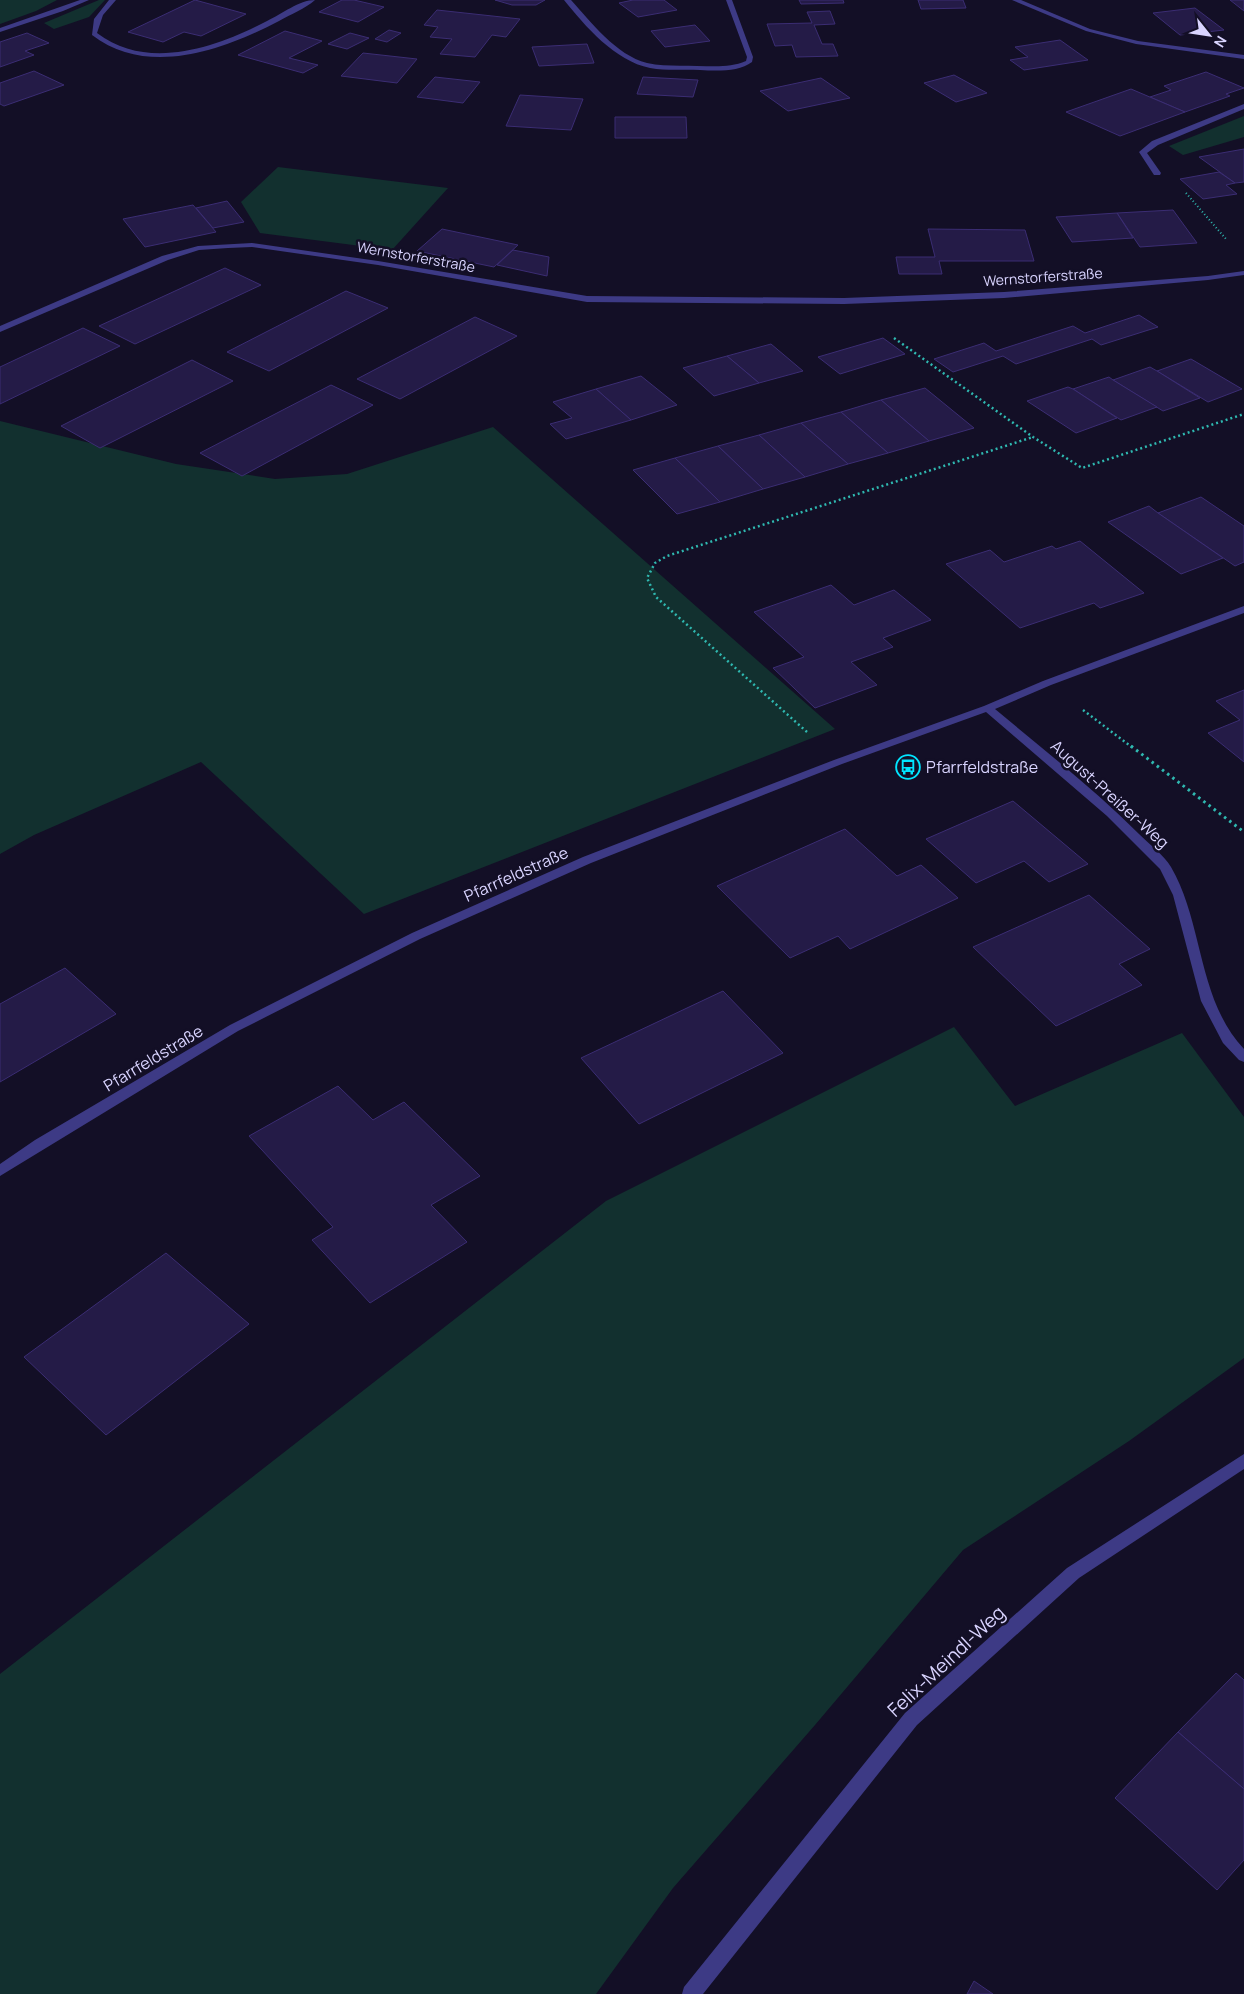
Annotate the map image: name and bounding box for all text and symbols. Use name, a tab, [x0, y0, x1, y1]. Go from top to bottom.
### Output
north arrow	[1184, 10, 1234, 60]
text: N	[1210, 33, 1231, 51]
street label: Wernstorferstraße	[356, 237, 477, 276]
street label: Wernstorferstraße	[983, 263, 1103, 290]
street label: August-Preißer-Weg	[1046, 735, 1174, 853]
bus stop icon: Pfarrfeldstraße	[895, 754, 921, 780]
place label: Pfarrfeldstraße	[926, 756, 1038, 778]
street label: Pfarrfeldstraße	[460, 841, 572, 907]
street label: Pfarrfeldstraße	[99, 1020, 207, 1096]
street label: Felix-Meindl-Weg	[882, 1600, 1010, 1722]

